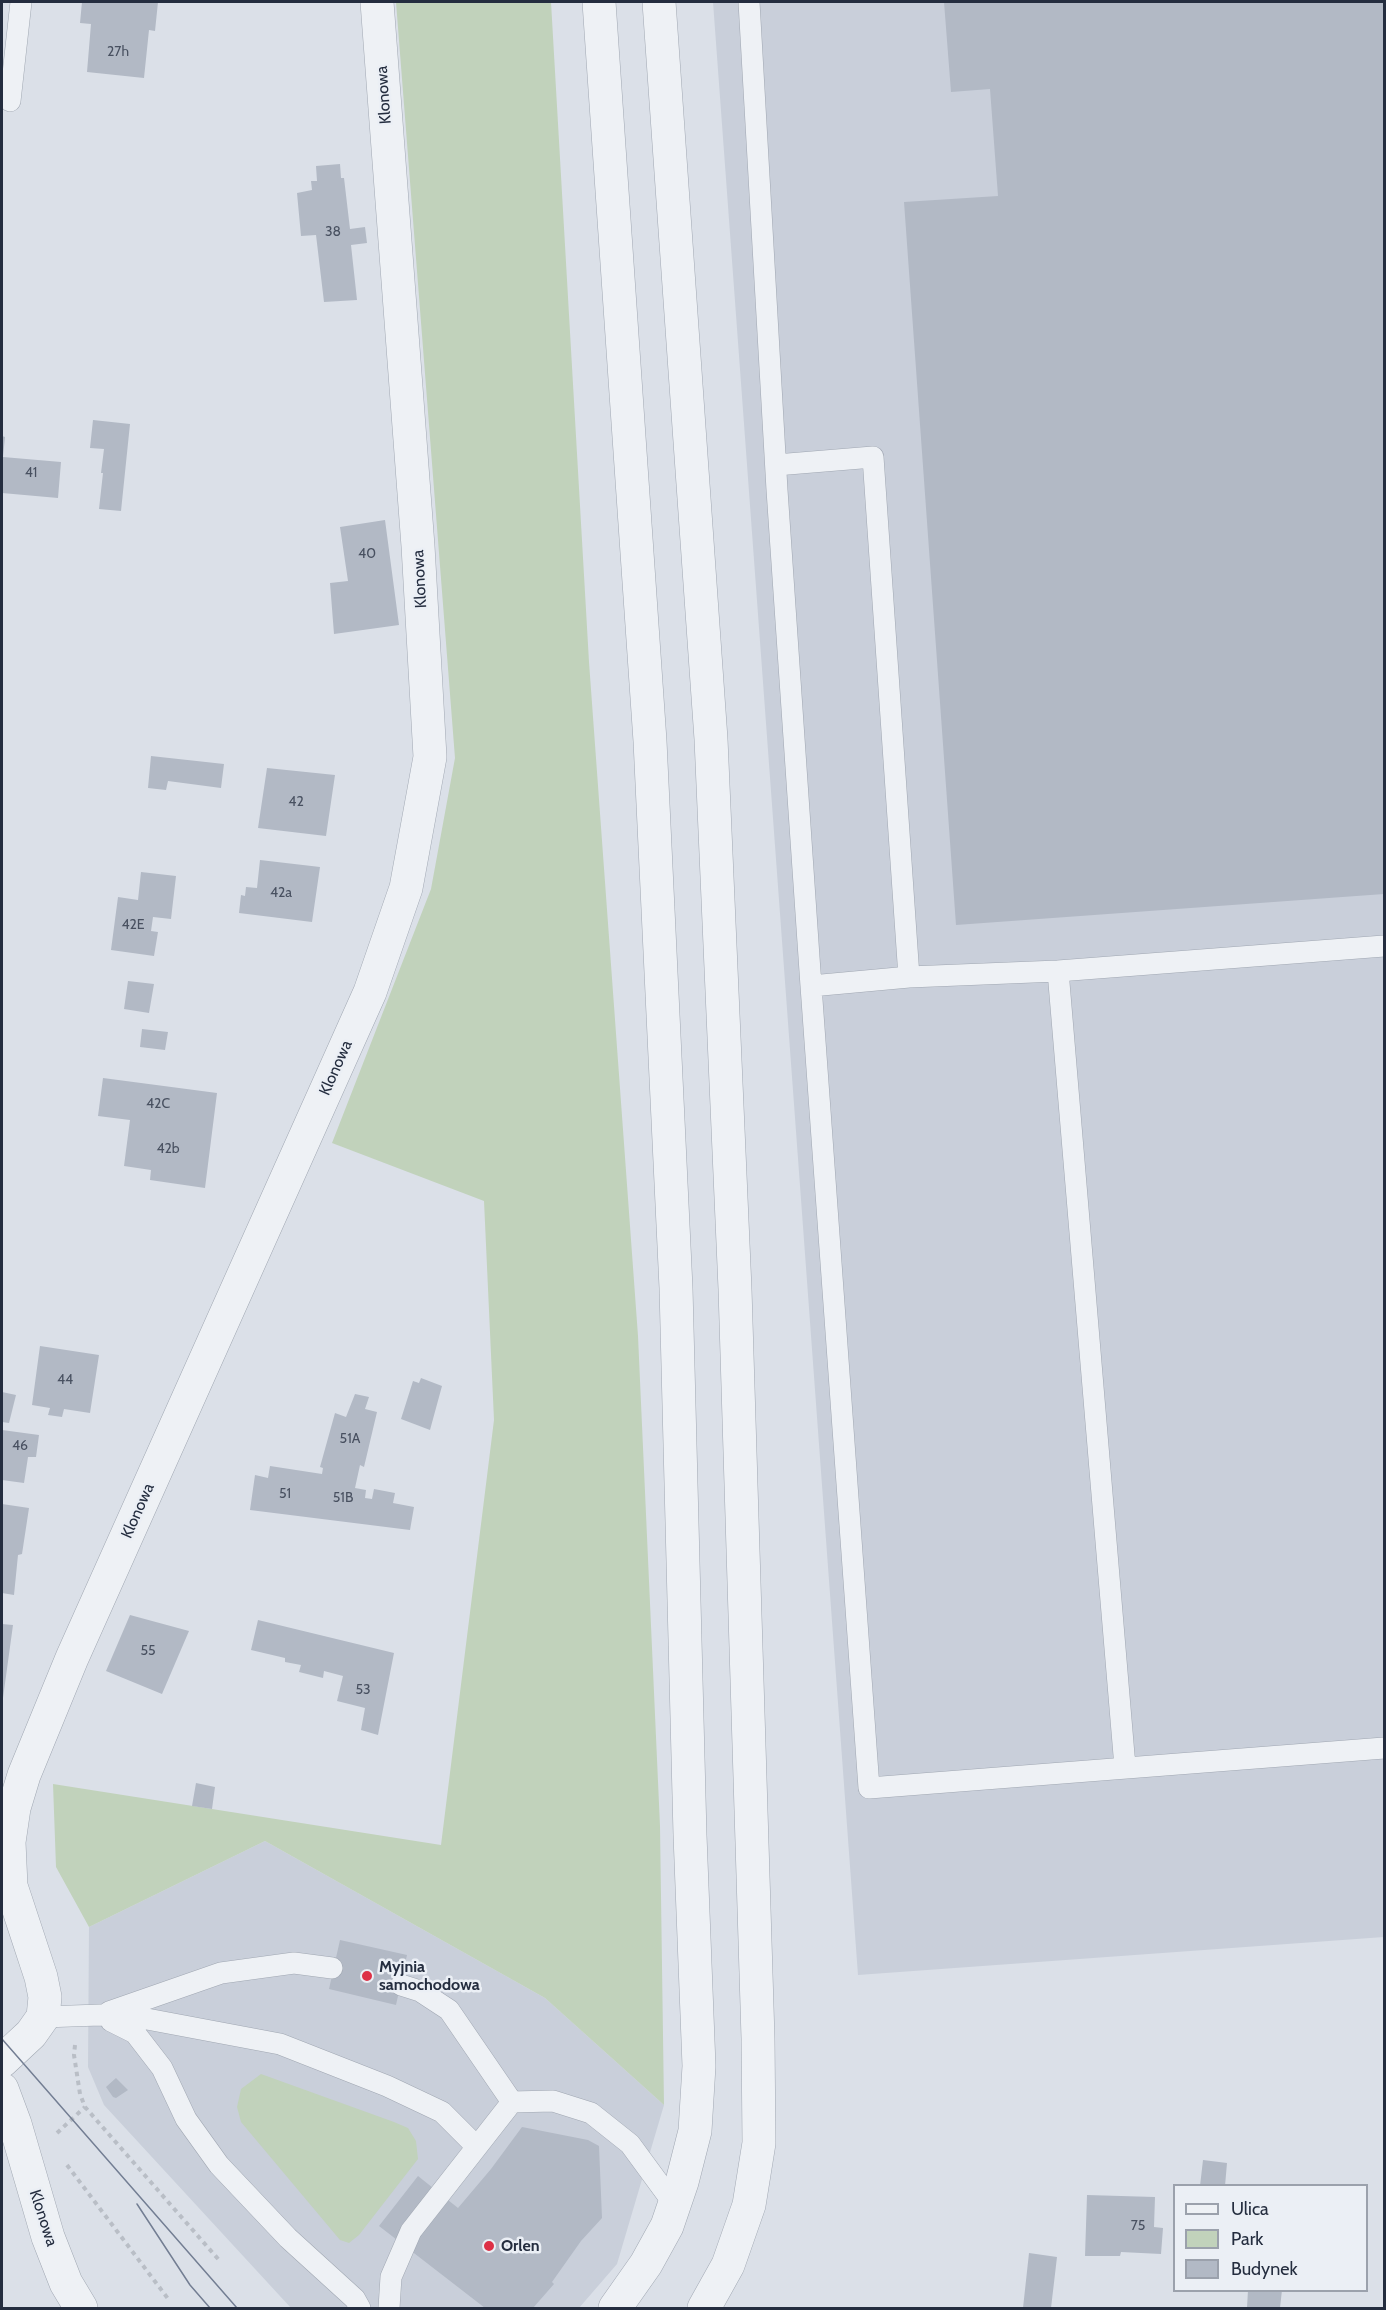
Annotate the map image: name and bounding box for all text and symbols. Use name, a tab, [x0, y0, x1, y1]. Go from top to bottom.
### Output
house number: 27h	[107, 44, 129, 60]
street label: Klonowa	[372, 65, 396, 125]
house number: 38	[325, 224, 341, 240]
house number: 41	[25, 465, 37, 481]
house number: 40	[358, 546, 376, 562]
street label: Klonowa	[409, 549, 431, 609]
house number: 42	[288, 794, 304, 810]
house number: 42a	[270, 885, 292, 901]
house number: 42E	[121, 917, 145, 933]
street label: Klonowa	[315, 1037, 357, 1099]
house number: 42C	[146, 1096, 170, 1112]
house number: 42b	[156, 1141, 180, 1157]
house number: 44	[57, 1372, 73, 1388]
house number: 51A	[340, 1431, 360, 1447]
house number: 46	[12, 1438, 28, 1454]
street label: Klonowa	[117, 1480, 159, 1542]
house number: 51	[279, 1486, 291, 1502]
house number: 51B	[333, 1490, 353, 1506]
house number: 55	[140, 1643, 156, 1659]
house number: 53	[355, 1682, 371, 1698]
place label: Myjnia samochodowa	[379, 1957, 480, 1995]
marker: Myjnia samochodowa	[360, 1969, 374, 1983]
legend	[1173, 2184, 1368, 2292]
street label: Klonowa	[25, 2187, 61, 2249]
text: Ulica	[1231, 2198, 1269, 2220]
house number: 75	[1131, 2218, 1145, 2234]
text: Park	[1231, 2228, 1263, 2250]
place label: Orlen	[501, 2236, 540, 2256]
marker: Orlen	[482, 2239, 496, 2253]
text: Budynek	[1231, 2258, 1298, 2280]

